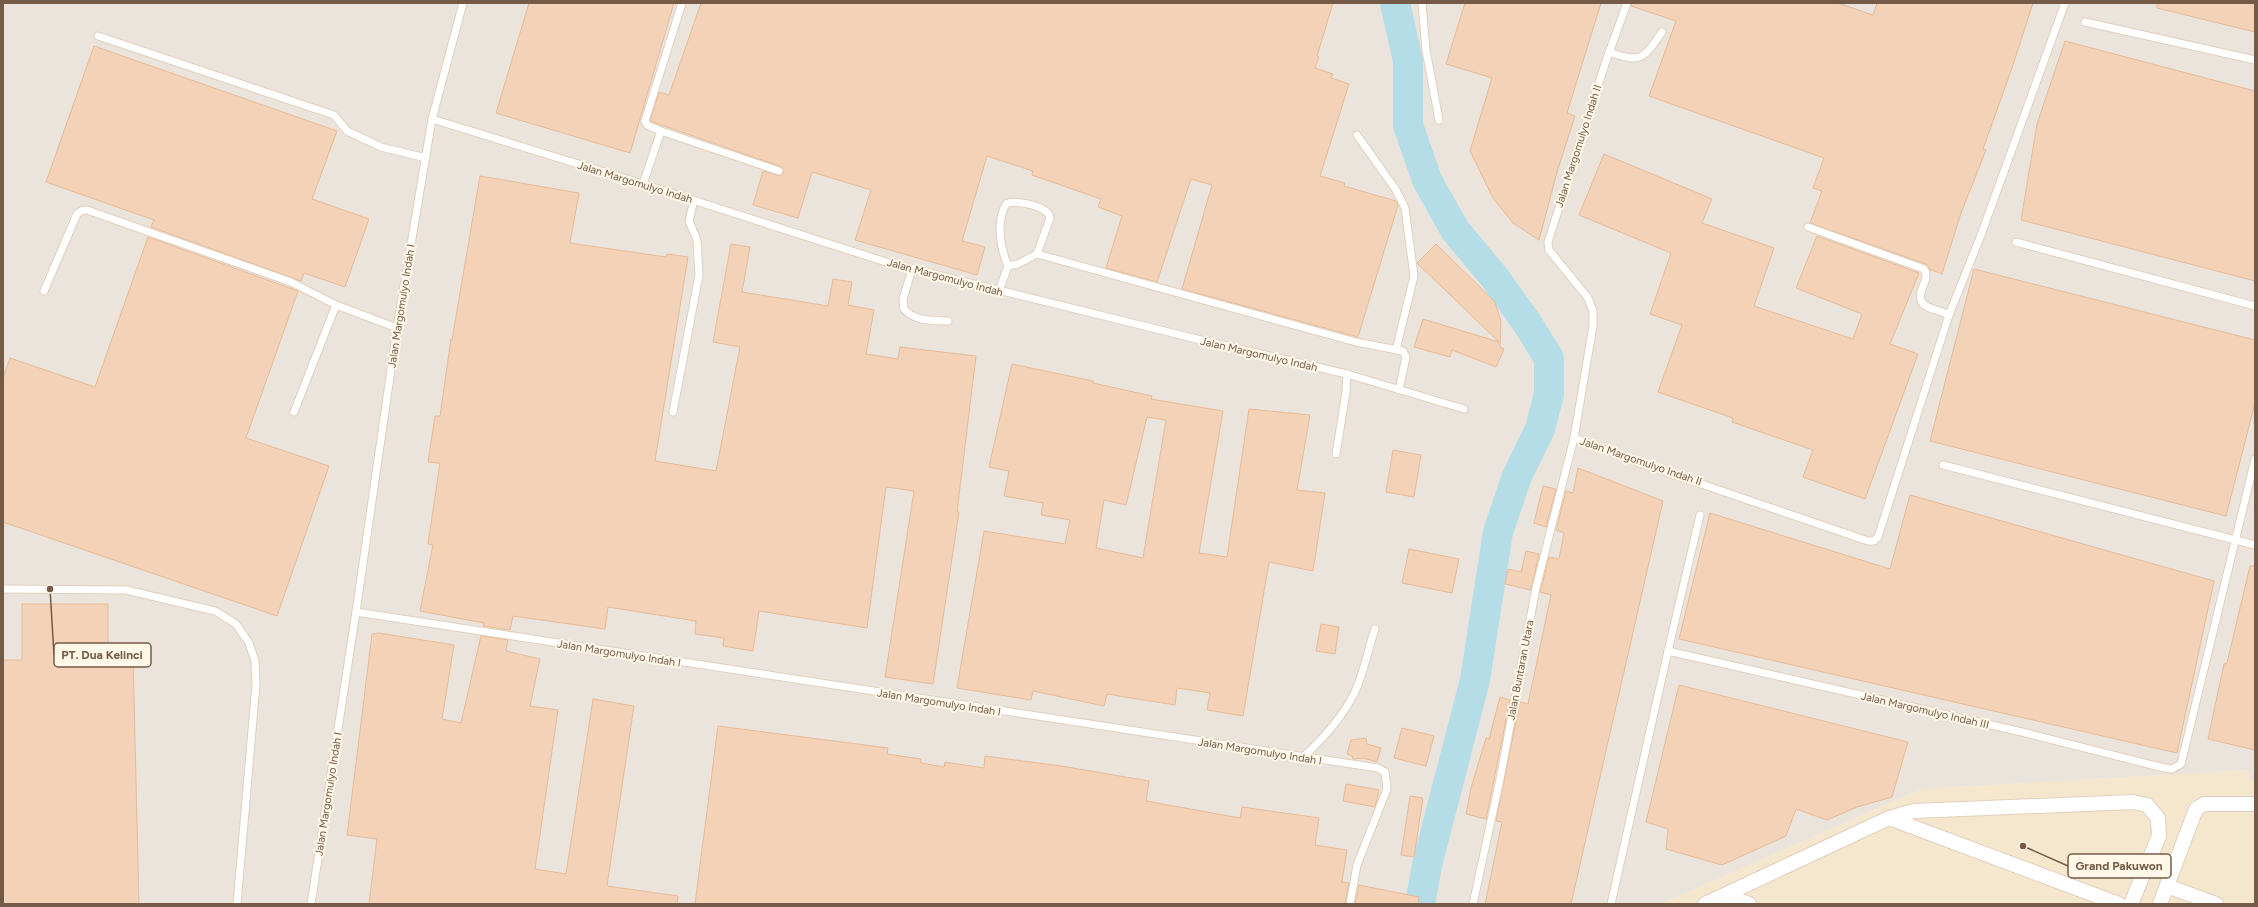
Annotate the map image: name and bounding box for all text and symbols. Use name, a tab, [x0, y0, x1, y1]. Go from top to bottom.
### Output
street label: Jalan Margomulyo Indah II	[1552, 83, 1604, 209]
street label: Jalan Margomulyo Indah	[576, 159, 694, 206]
street label: Jalan Margomulyo Indah I	[385, 243, 418, 369]
street label: Jalan Margomulyo Indah	[885, 256, 1004, 299]
street label: Jalan Margomulyo Indah	[1199, 335, 1319, 374]
street label: Jalan Margomulyo Indah II	[1578, 434, 1704, 489]
street label: Jalan Buntaran Utara	[1504, 619, 1537, 721]
street label: Jalan Margomulyo Indah I	[556, 637, 682, 670]
callout: PT. Dua Kelinci	[54, 643, 151, 667]
text: PT. Dua Kelinci	[61, 648, 143, 662]
street label: Jalan Margomulyo Indah I	[876, 686, 1002, 719]
street label: Jalan Margomulyo Indah III	[1859, 689, 1990, 732]
street label: Jalan Margomulyo Indah I	[312, 731, 345, 857]
street label: Jalan Margomulyo Indah I	[1197, 735, 1323, 768]
callout: Grand Pakuwon	[2068, 854, 2171, 878]
text: Grand Pakuwon	[2075, 859, 2163, 873]

